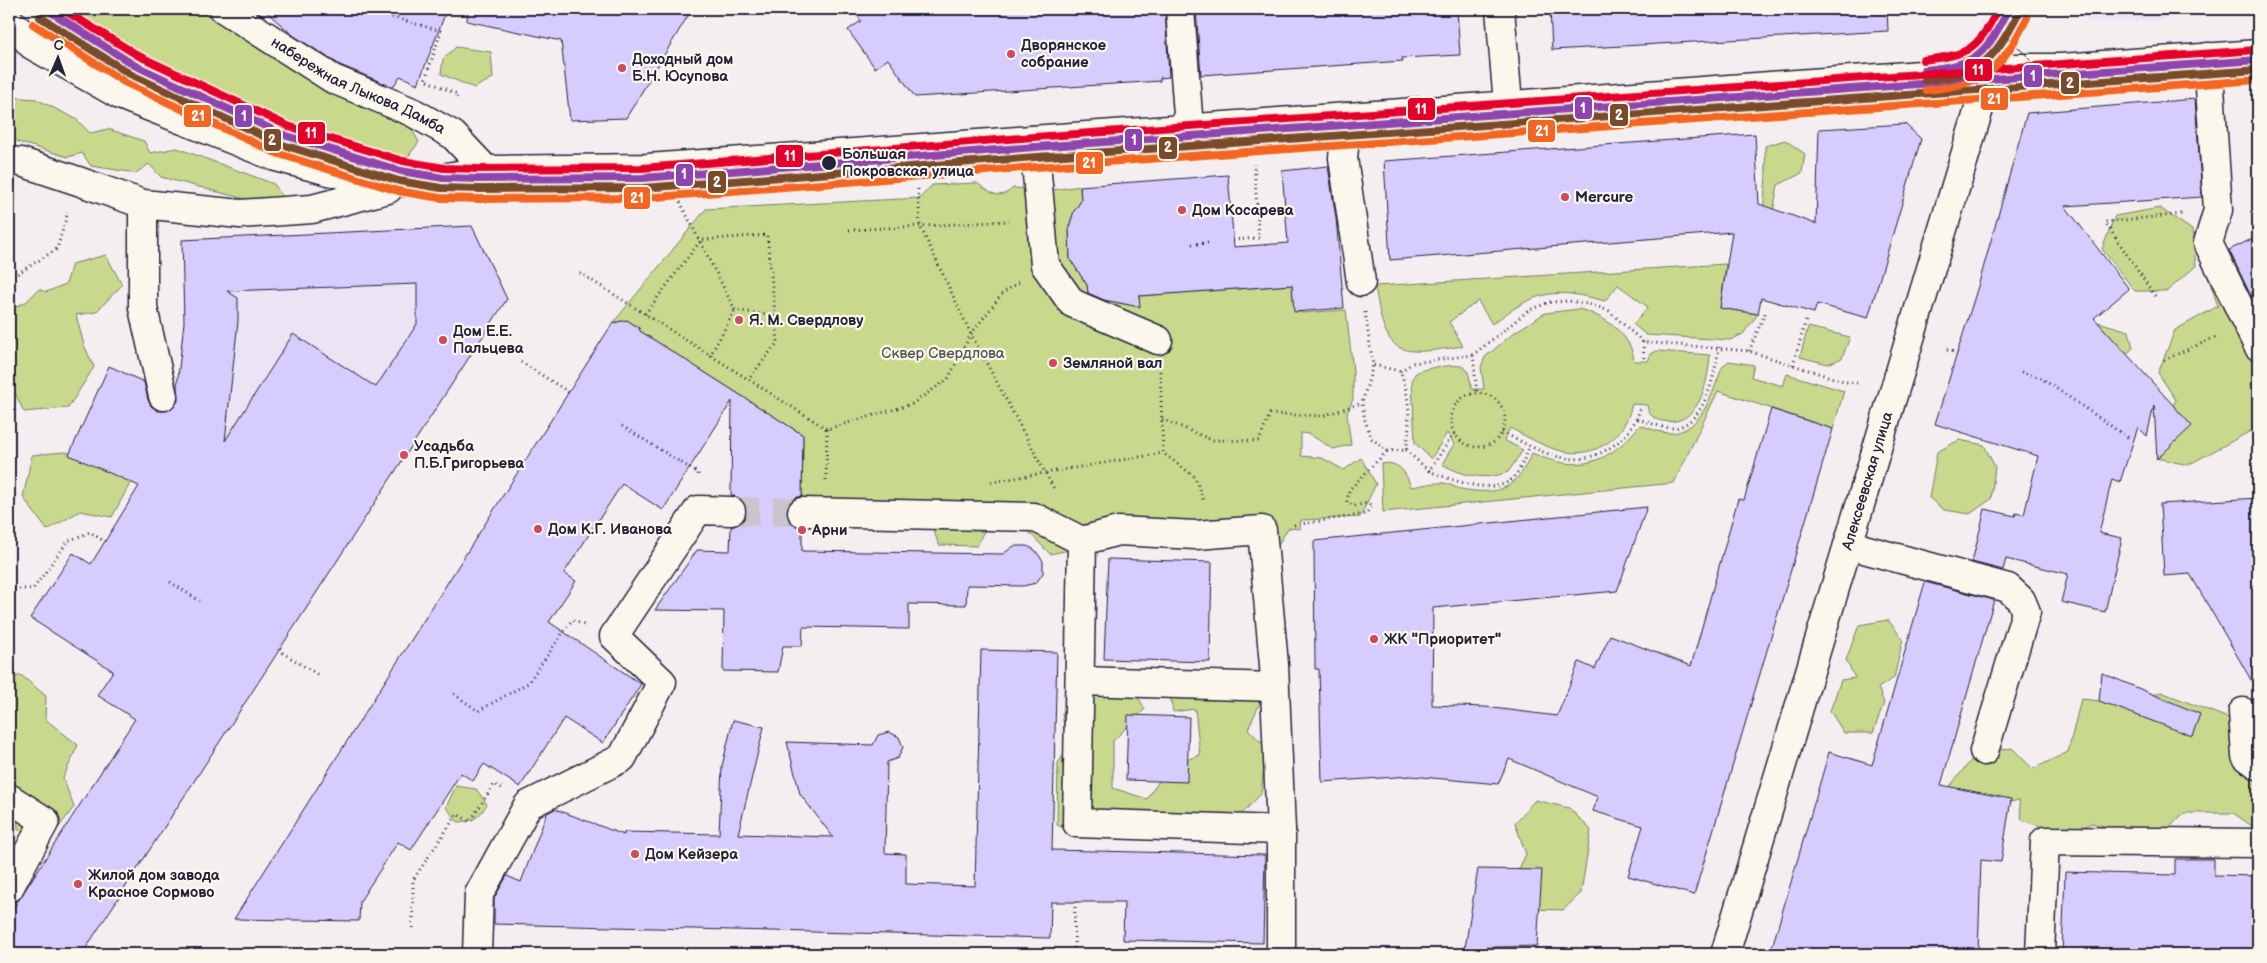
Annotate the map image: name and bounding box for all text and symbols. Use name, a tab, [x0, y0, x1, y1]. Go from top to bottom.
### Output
north arrow	[32, 32, 82, 82]
street label: набережная Лыкова Дамба	[267, 33, 449, 139]
place label: Дворянское собрание	[1021, 36, 1106, 72]
text: С	[53, 37, 64, 54]
marker: Дворянское собрание	[1005, 48, 1017, 60]
place label: Доходный дом Б.Н. Юсупова	[632, 50, 733, 86]
line badge: 11	[1964, 58, 1993, 82]
marker: Доходный дом Б.Н. Юсупова	[616, 62, 628, 74]
text: 11	[1972, 62, 1984, 79]
line badge: 1	[2023, 64, 2043, 88]
text: 1	[2030, 68, 2036, 85]
line badge: 2	[2060, 71, 2080, 95]
text: 2	[2066, 75, 2075, 92]
line badge: 21	[1980, 87, 2009, 111]
text: 21	[1987, 91, 2001, 108]
line badge: 1	[1574, 96, 1593, 120]
line badge: 11	[1407, 97, 1436, 121]
text: 1	[1580, 100, 1586, 117]
text: 11	[1415, 101, 1427, 118]
line badge: 2	[1609, 103, 1629, 127]
line badge: 21	[183, 104, 212, 128]
line badge: 1	[234, 104, 253, 128]
text: 2	[1615, 107, 1624, 124]
text: 21	[191, 108, 205, 125]
text: 1	[241, 108, 247, 125]
line badge: 21	[1527, 119, 1556, 143]
line badge: 11	[297, 121, 326, 145]
text: 21	[1535, 123, 1549, 140]
text: 11	[305, 125, 317, 142]
line badge: 2	[263, 128, 282, 152]
line badge: 1	[1124, 128, 1143, 152]
text: 2	[268, 132, 277, 149]
text: 1	[1131, 132, 1137, 149]
line badge: 2	[1158, 136, 1178, 160]
text: 2	[1164, 139, 1173, 156]
line badge: 11	[775, 144, 804, 168]
place label: Большая Покровская улица	[842, 145, 974, 181]
text: 11	[784, 148, 796, 165]
line badge: 21	[1075, 151, 1104, 175]
marker: Большая Покровская улица	[820, 154, 838, 172]
text: 21	[1082, 155, 1096, 172]
line badge: 1	[675, 163, 694, 187]
text: 1	[681, 166, 687, 183]
line badge: 2	[707, 170, 727, 194]
text: 2	[713, 174, 722, 191]
line badge: 21	[623, 186, 651, 210]
place label: Mercure	[1575, 188, 1633, 207]
text: 21	[630, 190, 644, 207]
marker: Mercure	[1559, 191, 1571, 203]
place label: Дом Косарева	[1192, 201, 1294, 220]
marker: Дом Косарева	[1176, 204, 1188, 216]
place label: Я. М. Свердлову	[749, 311, 864, 330]
marker: Я. М. Свердлову	[733, 314, 745, 326]
place label: Дом Е.Е. Пальцева	[453, 322, 524, 358]
marker: Дом Е.Е. Пальцева	[437, 334, 449, 346]
park label: Сквер Свердлова	[881, 344, 1005, 363]
place label: Земляной вал	[1063, 354, 1162, 373]
marker: Земляной вал	[1047, 357, 1059, 369]
street label: Алексеевская улица	[1838, 409, 1897, 553]
place label: Усадьба П.Б.Григорьева	[414, 437, 524, 473]
marker: Усадьба П.Б.Григорьева	[398, 449, 410, 461]
place label: Дом К.Г. Иванова	[548, 520, 672, 539]
place label: Арни	[811, 521, 847, 540]
marker: Дом К.Г. Иванова	[532, 523, 544, 535]
marker: Арни	[796, 524, 808, 536]
place label: ЖК "Приоритет"	[1384, 630, 1501, 649]
marker: ЖК "Приоритет"	[1368, 633, 1380, 645]
place label: Дом Кейзера	[645, 845, 738, 864]
marker: Дом Кейзера	[629, 848, 641, 860]
place label: Жилой дом завода Красное Сормово	[88, 866, 220, 902]
marker: Жилой дом завода Красное Сормово	[72, 878, 84, 890]

